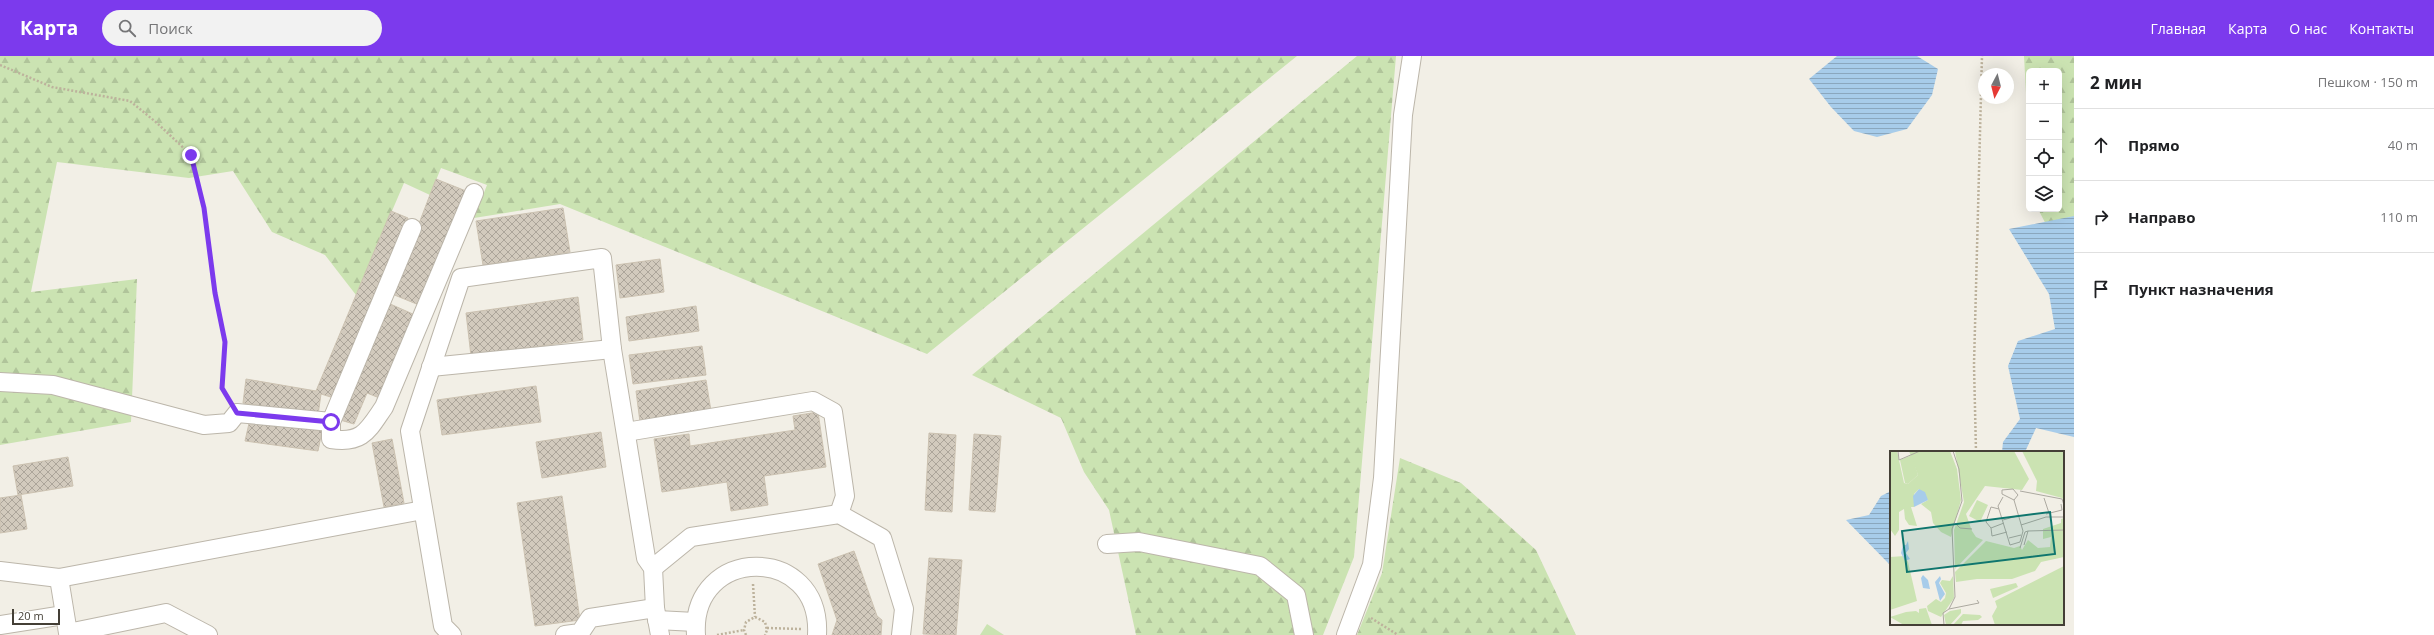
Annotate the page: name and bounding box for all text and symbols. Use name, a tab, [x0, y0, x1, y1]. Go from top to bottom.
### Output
search box	[102, 10, 382, 46]
text: Карта	[20, 15, 78, 41]
icon: search	[116, 17, 138, 39]
text: Поиск	[148, 18, 193, 38]
text: Главная	[2151, 19, 2206, 38]
text: Карта	[2228, 19, 2267, 38]
text: О нас	[2289, 19, 2327, 38]
text: Контакты	[2349, 19, 2414, 38]
north arrow	[1978, 68, 2014, 104]
map controls	[2026, 68, 2062, 212]
button: +	[2026, 68, 2062, 104]
text: 2 мин	[2090, 71, 2142, 94]
text: Пешком · 150 m	[2318, 73, 2418, 91]
button: −	[2026, 104, 2062, 140]
icon: ahead	[2090, 134, 2112, 156]
text: Прямо	[2128, 135, 2180, 155]
text: 40 m	[2388, 136, 2418, 154]
button: locate	[2026, 140, 2062, 176]
route end	[182, 146, 200, 164]
button: layers	[2026, 176, 2062, 212]
icon: right	[2090, 206, 2112, 228]
text: Направо	[2128, 207, 2196, 227]
text: 110 m	[2380, 208, 2418, 226]
icon: arrive	[2090, 278, 2112, 300]
text: Пункт назначения	[2128, 279, 2274, 299]
route start	[322, 413, 340, 431]
inset map	[1890, 451, 2064, 625]
scale bar	[12, 607, 60, 626]
text: 20 m	[18, 608, 44, 623]

